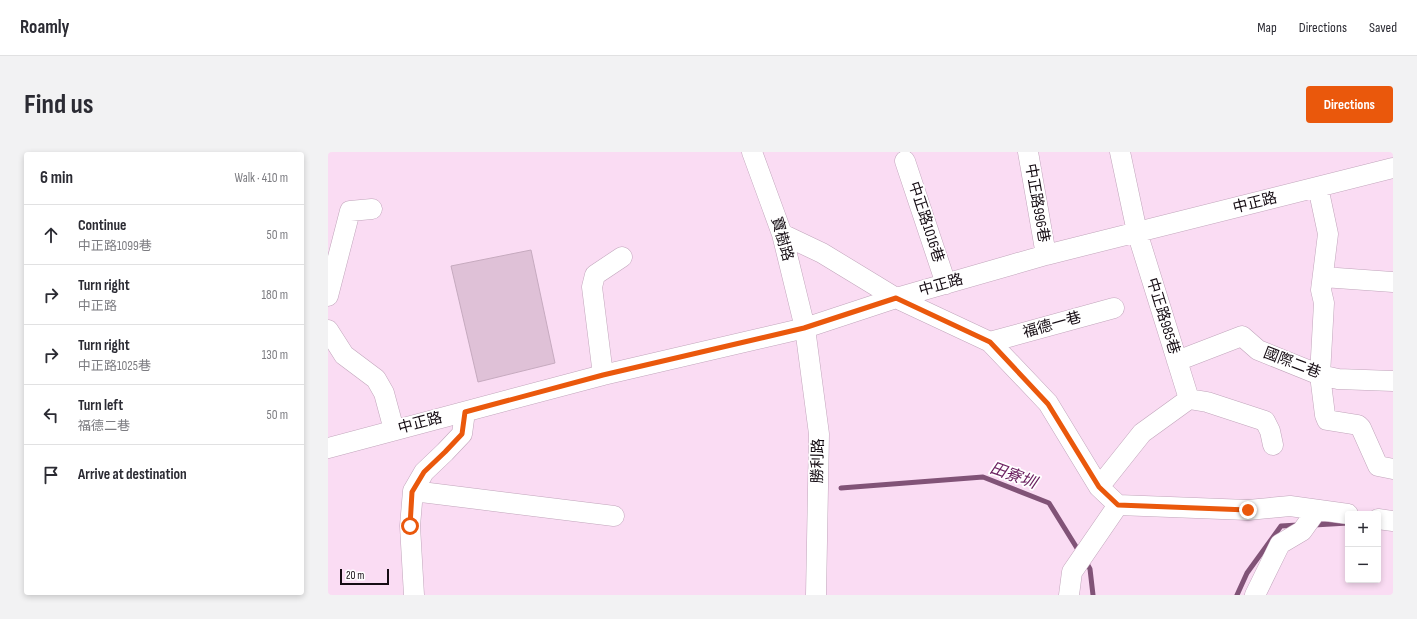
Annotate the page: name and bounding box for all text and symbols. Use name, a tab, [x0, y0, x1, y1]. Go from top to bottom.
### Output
text: Roamly	[20, 16, 70, 39]
text: Map	[1257, 19, 1277, 36]
text: Directions	[1299, 19, 1347, 36]
text: Saved	[1369, 19, 1397, 36]
button: Directions	[1306, 86, 1393, 123]
text: Find us	[24, 88, 93, 121]
street label: 中正路996巷	[1021, 162, 1053, 244]
text: 6 min	[40, 168, 73, 188]
text: Walk · 410 m	[235, 170, 288, 186]
street label: 中正路1016巷	[904, 179, 948, 265]
street label: 中正路	[1231, 188, 1279, 218]
street label: 寶樹路	[767, 215, 797, 263]
text: Continue	[78, 216, 127, 235]
icon: ahead	[40, 224, 62, 246]
text: 50 m	[267, 227, 288, 243]
text: 中正路1099巷	[78, 238, 152, 254]
street label: 中正路	[917, 270, 965, 300]
street label: 中正路985巷	[1142, 275, 1184, 357]
text: Turn right	[78, 276, 130, 295]
icon: right	[40, 284, 62, 306]
text: 180 m	[262, 287, 288, 303]
text: 中正路	[78, 298, 117, 314]
street label: 福德一巷	[1021, 308, 1083, 342]
text: Turn right	[78, 336, 130, 355]
street label: 國際二巷	[1261, 343, 1323, 383]
icon: right	[40, 344, 62, 366]
text: 130 m	[262, 347, 288, 363]
text: 中正路1025巷	[78, 358, 151, 374]
text: Turn left	[78, 396, 123, 415]
icon: left	[40, 404, 62, 426]
text: 50 m	[267, 407, 288, 423]
street label: 中正路	[396, 408, 444, 438]
text: 福德二巷	[78, 418, 130, 434]
street label: 勝利路	[808, 438, 828, 484]
water label: 田寮圳	[987, 459, 1041, 494]
icon: arrive	[40, 464, 62, 486]
text: Arrive at destination	[78, 465, 187, 484]
route end	[1239, 501, 1257, 519]
map controls	[1345, 511, 1381, 583]
button: +	[1345, 511, 1381, 547]
route start	[401, 517, 419, 535]
button: −	[1345, 547, 1381, 583]
scale bar	[340, 567, 389, 586]
text: 20 m	[346, 569, 364, 582]

